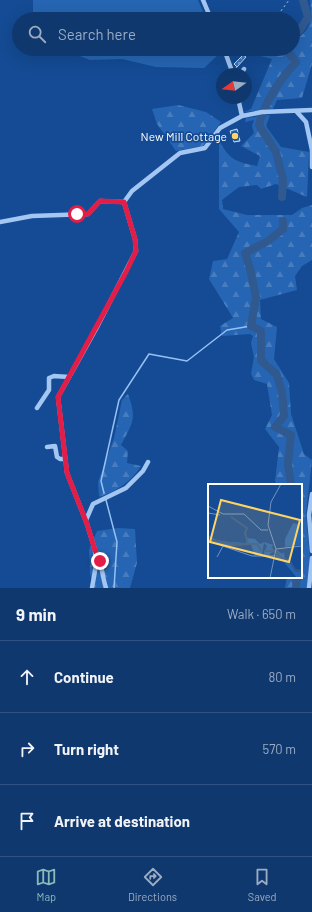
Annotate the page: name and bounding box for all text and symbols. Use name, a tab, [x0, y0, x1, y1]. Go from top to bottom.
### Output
search box	[12, 12, 300, 56]
icon: search	[26, 23, 48, 45]
text: Search here	[58, 25, 136, 43]
north arrow	[216, 68, 252, 104]
place label: New Mill Cottage	[141, 129, 227, 143]
marker: New Mill Cottage	[230, 131, 240, 141]
route start	[68, 205, 86, 223]
inset map	[208, 484, 302, 578]
route end	[91, 552, 109, 570]
text: 9 min	[16, 604, 56, 624]
text: Walk · 650 m	[227, 606, 296, 622]
icon: ahead	[16, 666, 38, 688]
text: Continue	[54, 668, 114, 686]
text: 80 m	[269, 669, 296, 685]
icon: right	[16, 738, 38, 760]
text: Turn right	[54, 740, 119, 758]
text: 570 m	[262, 741, 296, 757]
icon: arrive	[16, 810, 38, 832]
text: Arrive at destination	[54, 812, 190, 830]
tab: Map	[35, 866, 57, 903]
tab: Directions	[128, 866, 177, 903]
tab: Saved	[248, 866, 277, 903]

